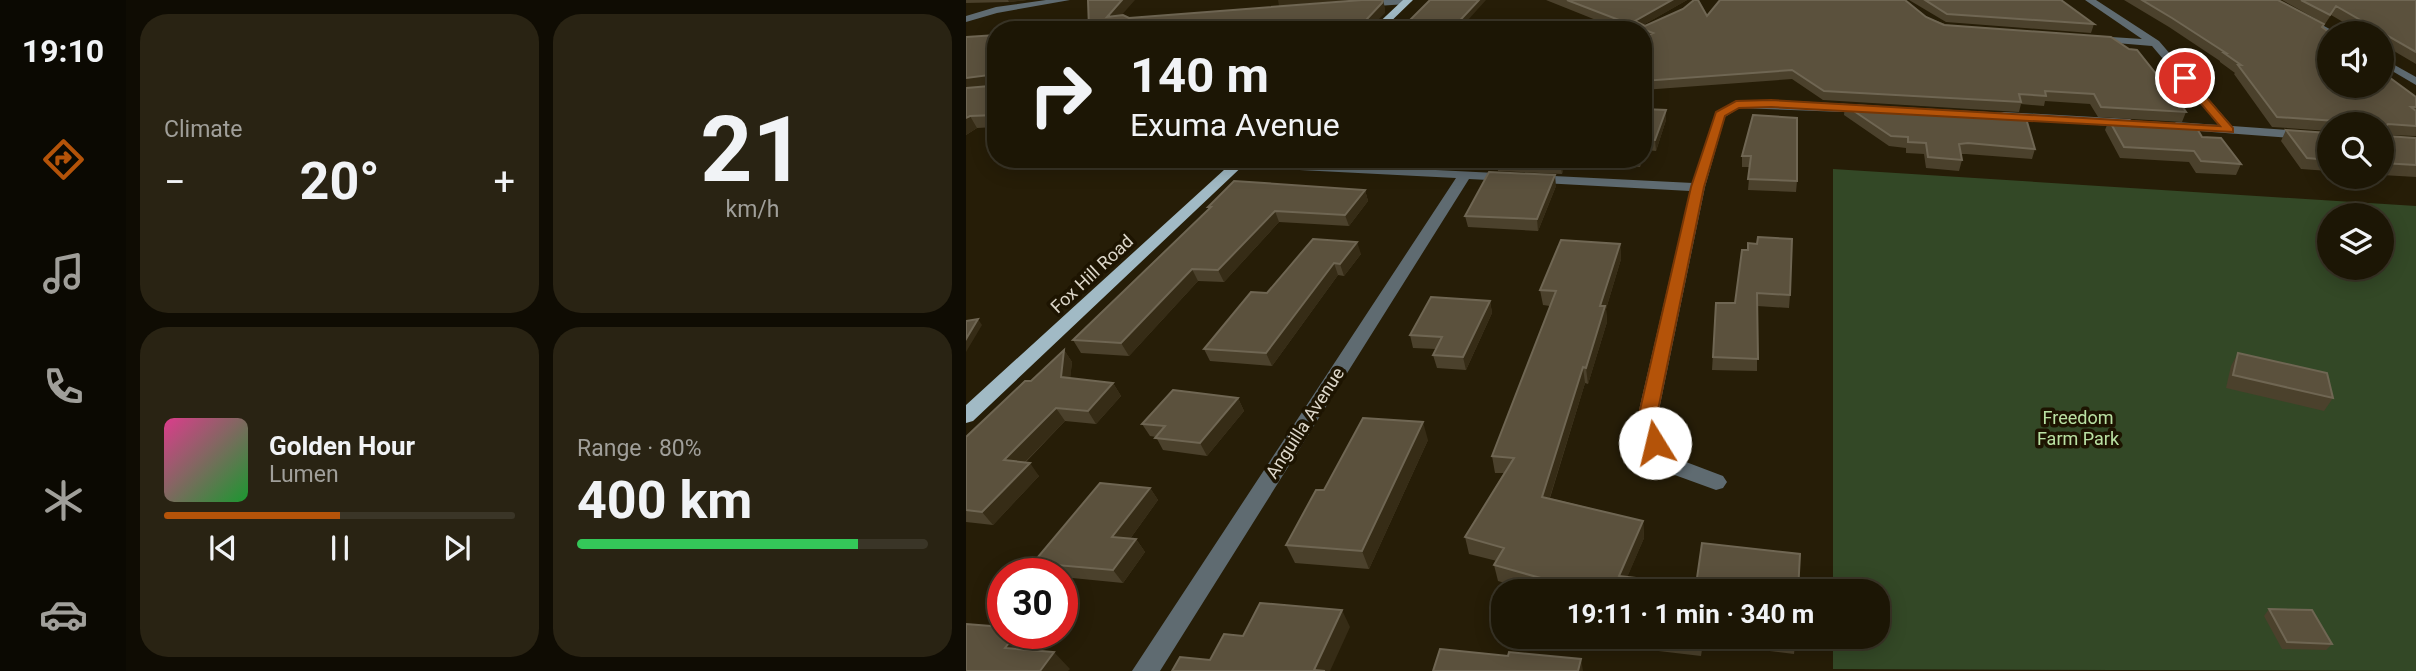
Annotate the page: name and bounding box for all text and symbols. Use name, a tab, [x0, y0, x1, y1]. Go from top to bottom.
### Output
map controls	[2317, 21, 2394, 280]
button: sound	[2317, 21, 2394, 98]
text: 19:10	[22, 32, 104, 70]
text: 140 m	[1130, 47, 1269, 104]
pin	[2155, 48, 2215, 108]
icon: right	[1015, 49, 1106, 140]
icon: arrive	[2166, 59, 2204, 97]
text: 21	[700, 97, 805, 203]
text: Exuma Avenue	[1130, 106, 1340, 144]
button: search	[2317, 112, 2394, 189]
text: Climate	[164, 116, 243, 143]
icon: directions	[39, 135, 88, 184]
text: 20°	[300, 151, 380, 212]
text: −	[164, 160, 186, 204]
text: +	[493, 160, 515, 204]
text: km/h	[726, 196, 780, 223]
button: layers	[2317, 203, 2394, 280]
street label: Fox Hill Road	[1046, 230, 1137, 317]
icon: music	[39, 249, 88, 298]
icon: phone	[39, 362, 88, 411]
street label: Anguilla Avenue	[1261, 363, 1348, 482]
position arrow	[1618, 406, 1692, 480]
park label: Freedom Farm Park	[2037, 407, 2120, 449]
text: Golden Hour	[269, 431, 415, 461]
text: Range · 80%	[577, 435, 702, 462]
text: Lumen	[269, 461, 339, 488]
text: 400 km	[577, 470, 752, 531]
icon: climate	[39, 476, 88, 525]
icon: previous	[204, 529, 242, 567]
icon: pause	[321, 529, 359, 567]
icon: next	[438, 529, 476, 567]
speed limit sign: 30	[987, 558, 1078, 649]
icon: car	[39, 590, 88, 639]
text: 19:11 · 1 min · 340 m	[1567, 599, 1814, 629]

